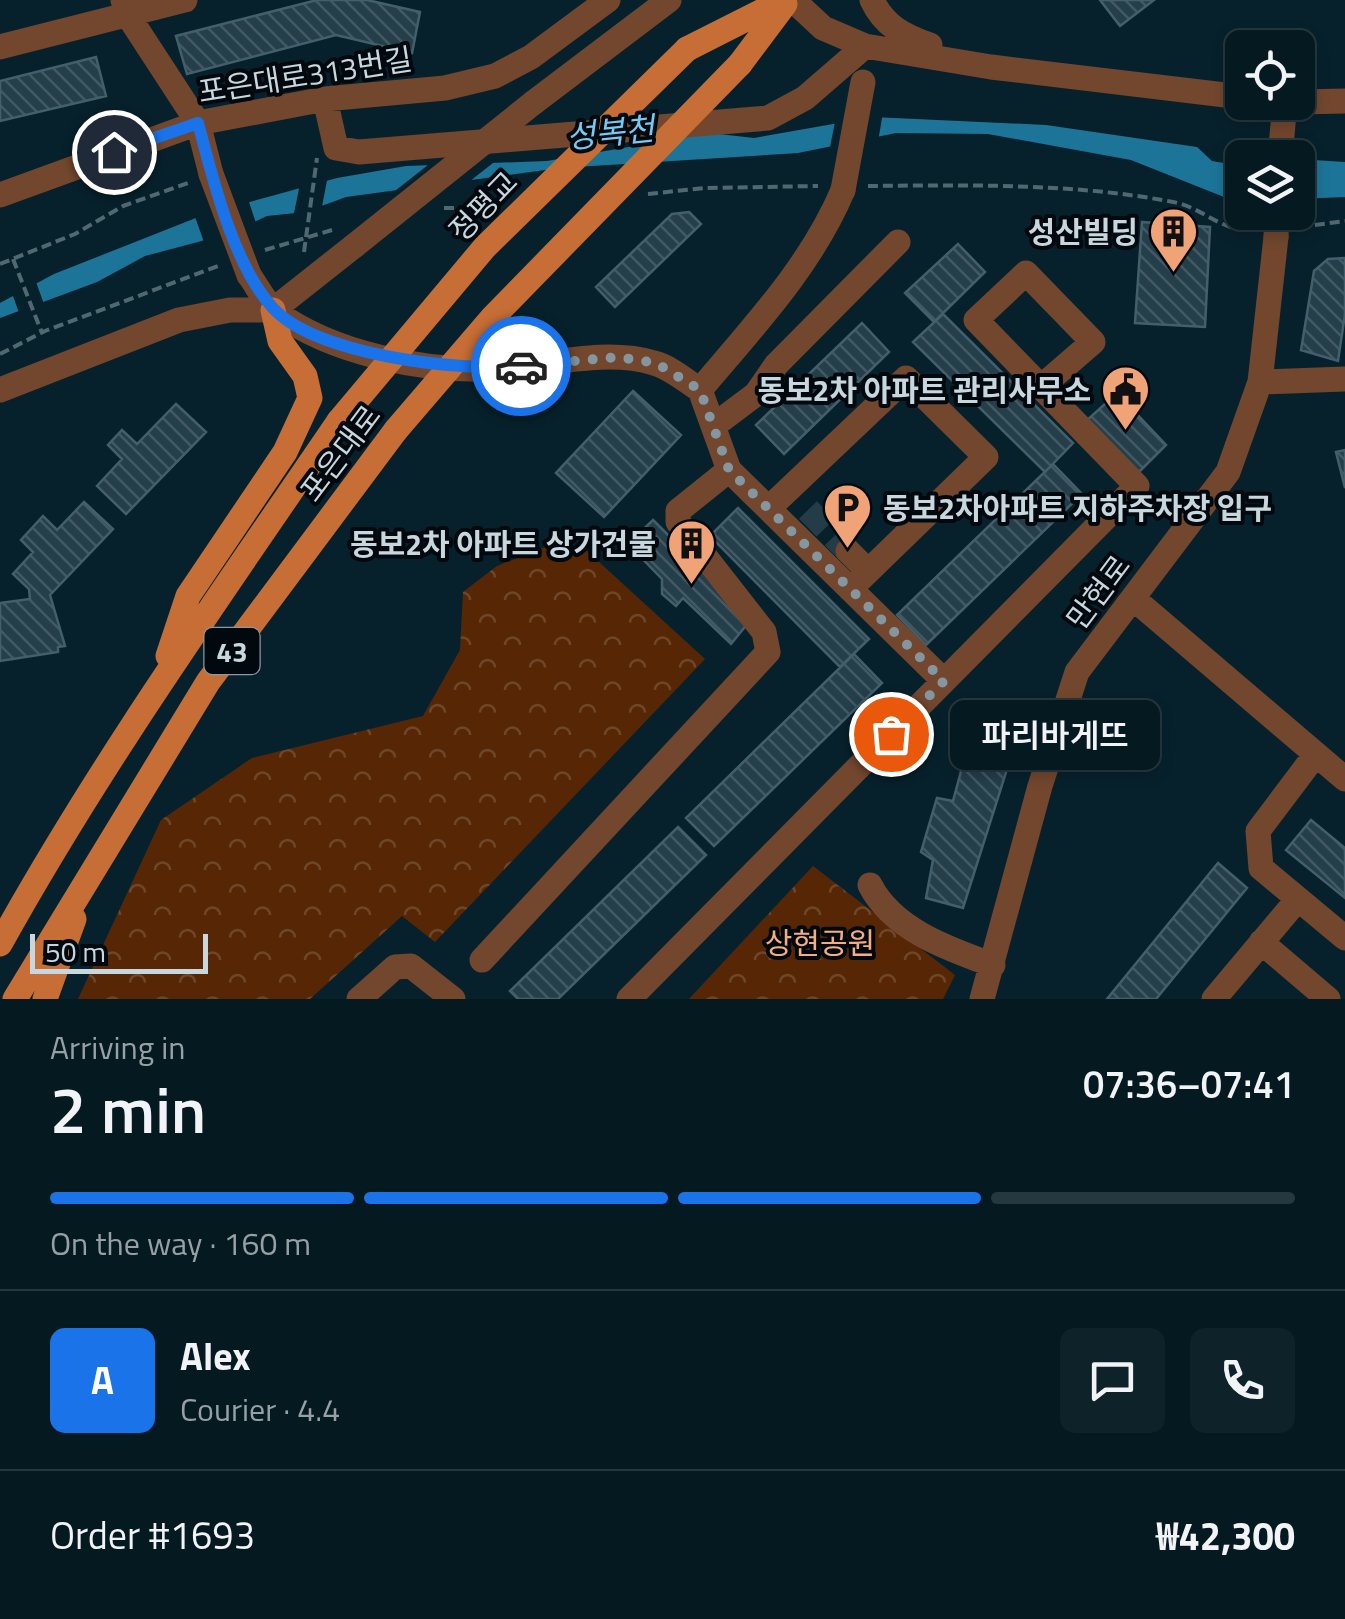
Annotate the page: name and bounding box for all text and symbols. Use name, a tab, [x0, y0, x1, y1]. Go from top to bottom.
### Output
map controls	[1225, 30, 1315, 230]
button: locate	[1225, 30, 1315, 120]
street label: 포은대로313번길	[195, 35, 415, 115]
water label: 성복천	[564, 103, 660, 160]
pin	[72, 110, 157, 195]
icon: home	[87, 125, 142, 180]
button: layers	[1225, 140, 1315, 230]
street label: 정평교	[438, 160, 528, 252]
building icon: 성산빌딩	[1147, 206, 1199, 274]
place label: 성산빌딩	[1028, 209, 1138, 255]
courier	[471, 316, 571, 416]
icon: car	[494, 339, 549, 394]
public building icon: 동보2차 아파트 관리사무소	[1100, 364, 1152, 432]
place label: 동보2차 아파트 관리사무소	[757, 367, 1091, 413]
street label: 포은대로	[288, 395, 392, 511]
parking icon: 동보2차아파트 지하주차장 입구	[822, 482, 874, 550]
place label: 동보2차아파트 지하주차장 입구	[883, 485, 1272, 531]
building icon: 동보2차 아파트 상가건물	[665, 518, 717, 586]
place label: 동보2차 아파트 상가건물	[350, 521, 656, 567]
street label: 만현로	[1055, 545, 1141, 639]
road number: 43	[204, 628, 260, 674]
pin	[849, 692, 934, 777]
callout: 파리바게뜨	[951, 699, 1161, 769]
icon: bag	[864, 707, 919, 762]
text: 파리바게뜨	[981, 711, 1129, 759]
park label: 상현공원	[765, 920, 875, 966]
scale bar	[30, 929, 208, 974]
text: 50 m	[45, 930, 106, 973]
text: Arriving in	[50, 1023, 186, 1071]
text: 07:36–07:41	[1083, 1055, 1295, 1113]
text: 2 min	[50, 1059, 206, 1158]
text: On the way · 160 m	[50, 1219, 311, 1267]
text: Alex	[180, 1327, 251, 1385]
button: chat	[1060, 1328, 1165, 1433]
button: phone	[1190, 1328, 1295, 1433]
text: A	[91, 1351, 114, 1409]
text: Courier · 4.4	[180, 1385, 340, 1433]
text: Order #1693	[50, 1506, 255, 1564]
text: ₩42,300	[1156, 1507, 1295, 1565]

